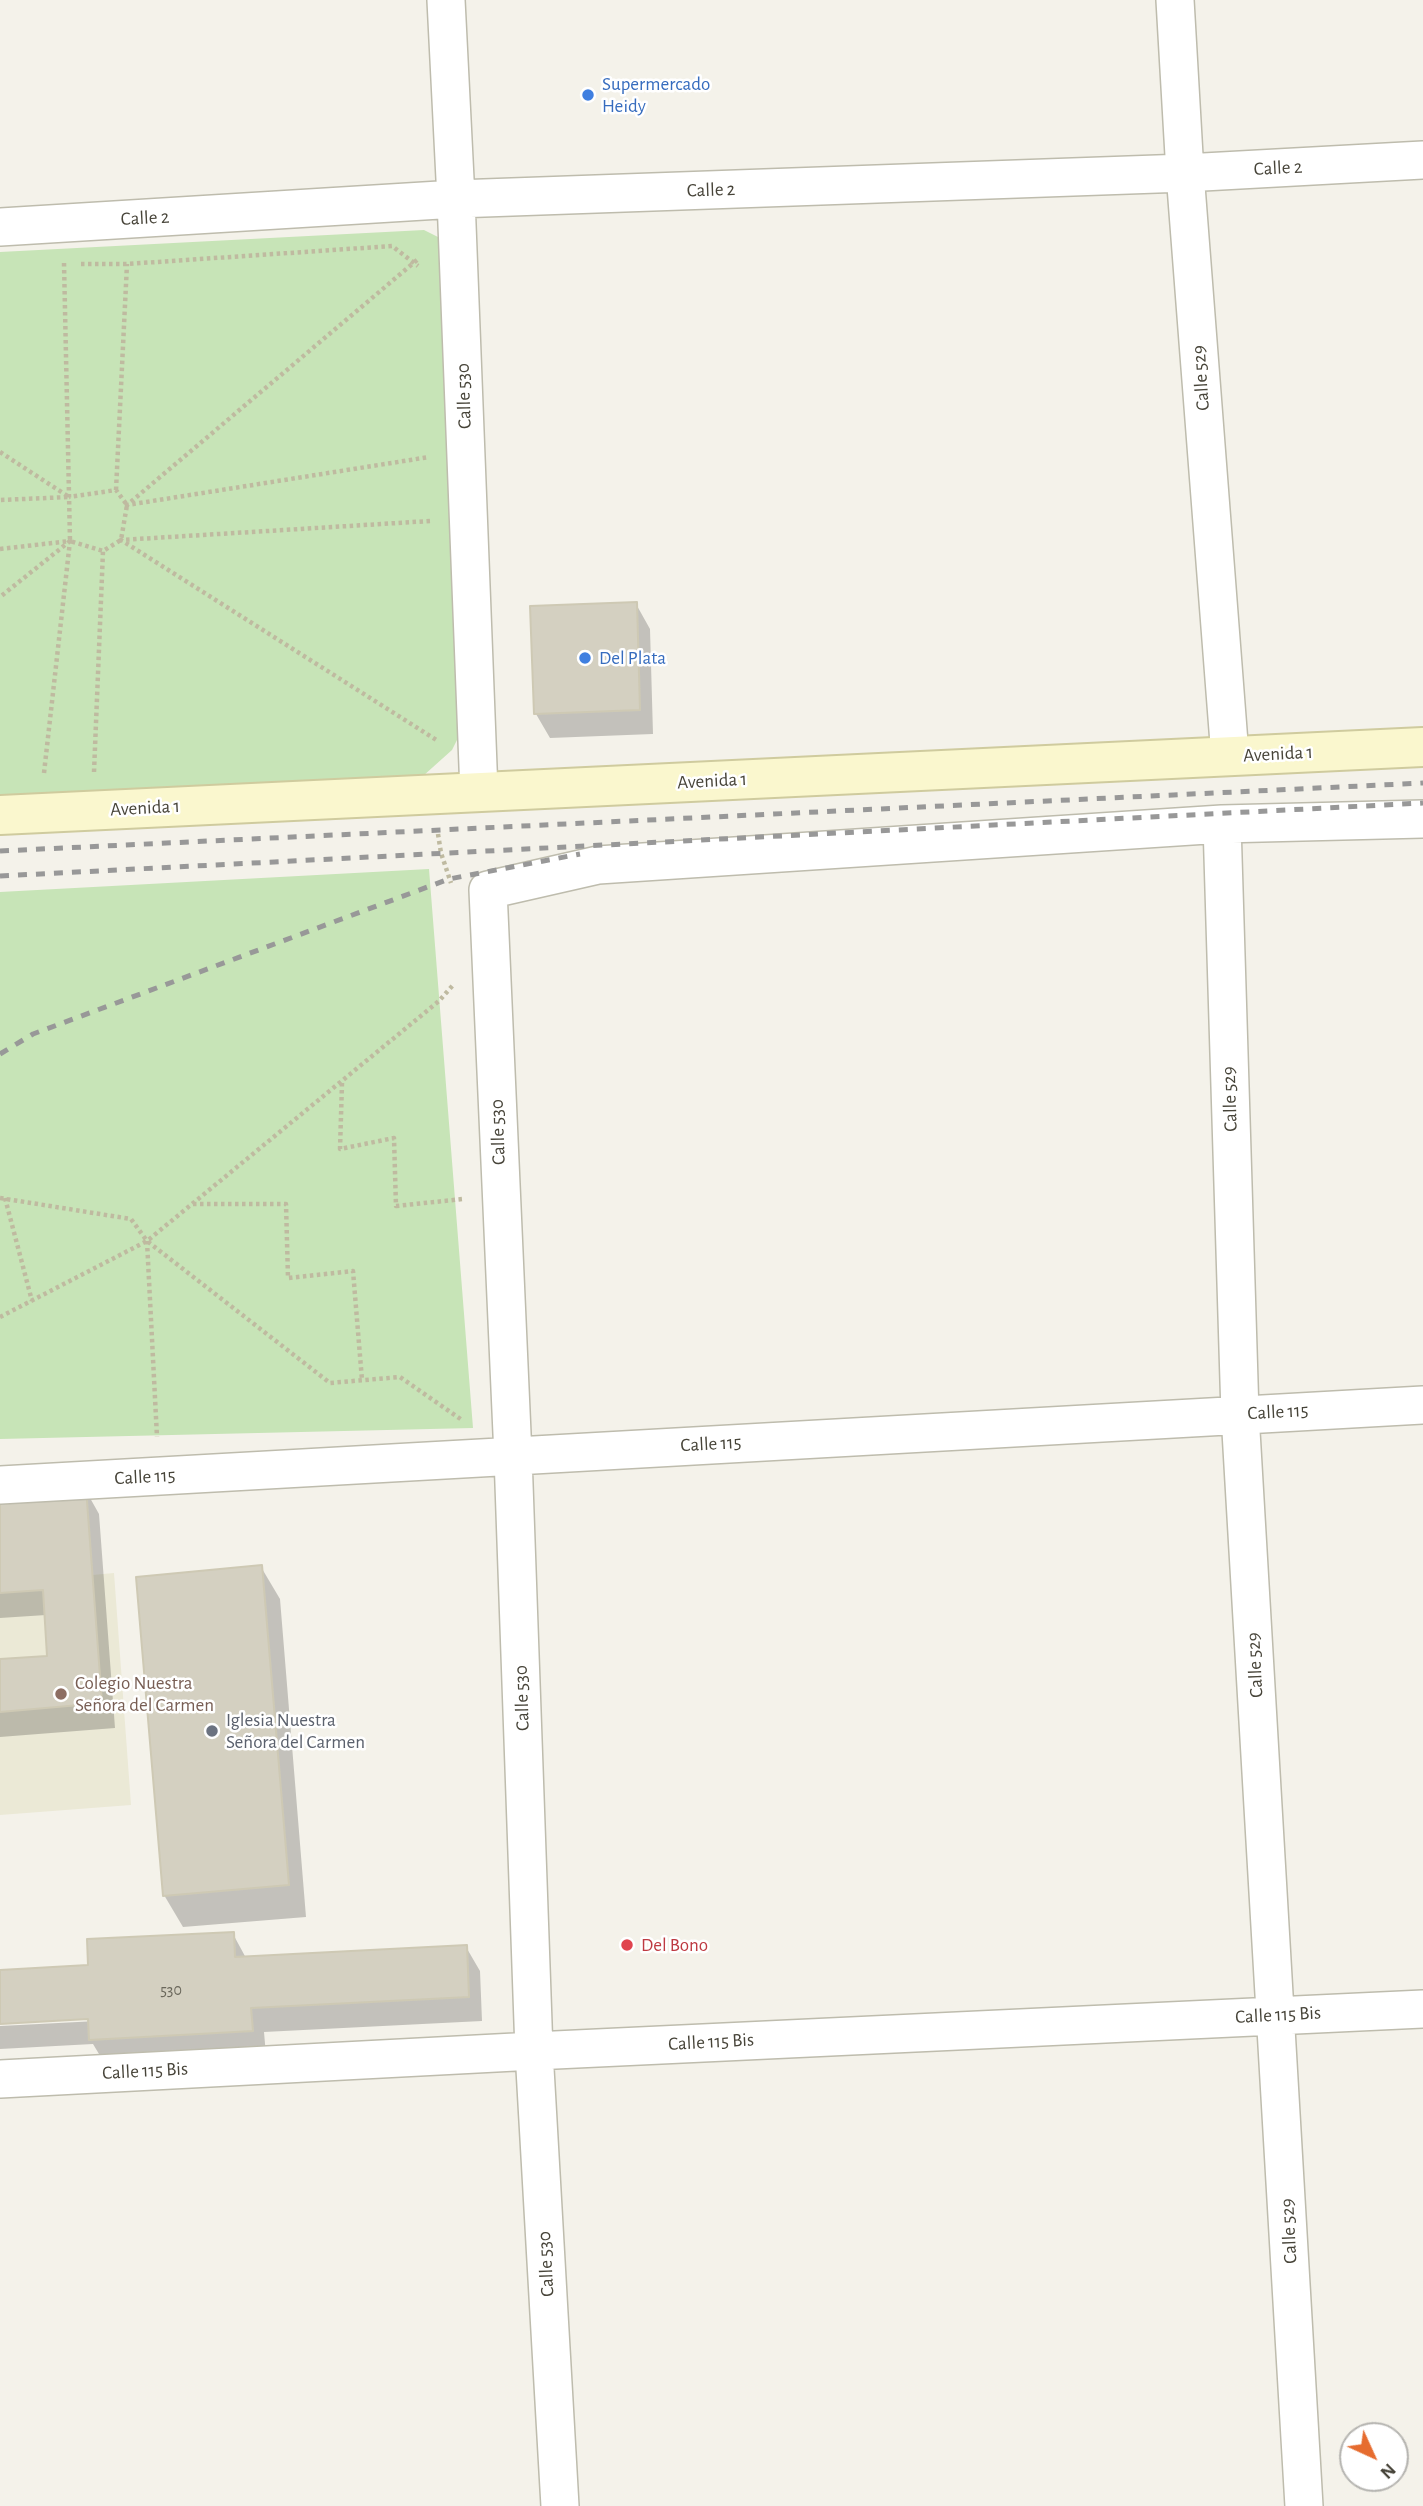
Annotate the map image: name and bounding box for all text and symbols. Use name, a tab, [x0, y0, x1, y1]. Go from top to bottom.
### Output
place label: Supermercado Heidy	[602, 73, 710, 117]
marker: Supermercado Heidy	[580, 87, 596, 103]
street label: Calle 2	[1253, 155, 1303, 181]
street label: Calle 2	[686, 178, 736, 202]
street label: Calle 2	[120, 205, 170, 231]
street label: Calle 529	[1187, 345, 1215, 411]
street label: Calle 530	[451, 363, 477, 429]
place label: Del Plata	[599, 647, 666, 669]
marker: Del Plata	[577, 650, 593, 666]
street label: Avenida 1	[1243, 741, 1313, 767]
street label: Avenida 1	[677, 768, 747, 794]
street label: Avenida 1	[110, 795, 180, 821]
street label: Calle 529	[1217, 1066, 1243, 1132]
street label: Calle 530	[485, 1099, 511, 1165]
street label: Calle 115	[1247, 1399, 1309, 1425]
street label: Calle 115	[680, 1431, 742, 1457]
street label: Calle 115	[114, 1464, 176, 1490]
street label: Calle 529	[1242, 1632, 1268, 1698]
street label: Calle 530	[509, 1665, 535, 1731]
place label: Colegio Nuestra Señora del Carmen	[75, 1672, 214, 1716]
marker: Colegio Nuestra Señora del Carmen	[53, 1686, 69, 1702]
place label: Iglesia Nuestra Señora del Carmen	[226, 1709, 365, 1753]
marker: Iglesia Nuestra Señora del Carmen	[204, 1723, 220, 1739]
place label: Del Bono	[641, 1934, 708, 1956]
marker: Del Bono	[619, 1937, 635, 1953]
house number: 530	[160, 1980, 182, 2000]
street label: Calle 115 Bis	[1235, 2001, 1321, 2029]
street label: Calle 115 Bis	[668, 2028, 754, 2056]
street label: Calle 115 Bis	[102, 2057, 188, 2085]
street label: Calle 529	[1276, 2198, 1302, 2264]
street label: Calle 530	[533, 2231, 559, 2297]
north arrow	[1339, 2422, 1409, 2492]
text: N	[1376, 2459, 1399, 2482]

